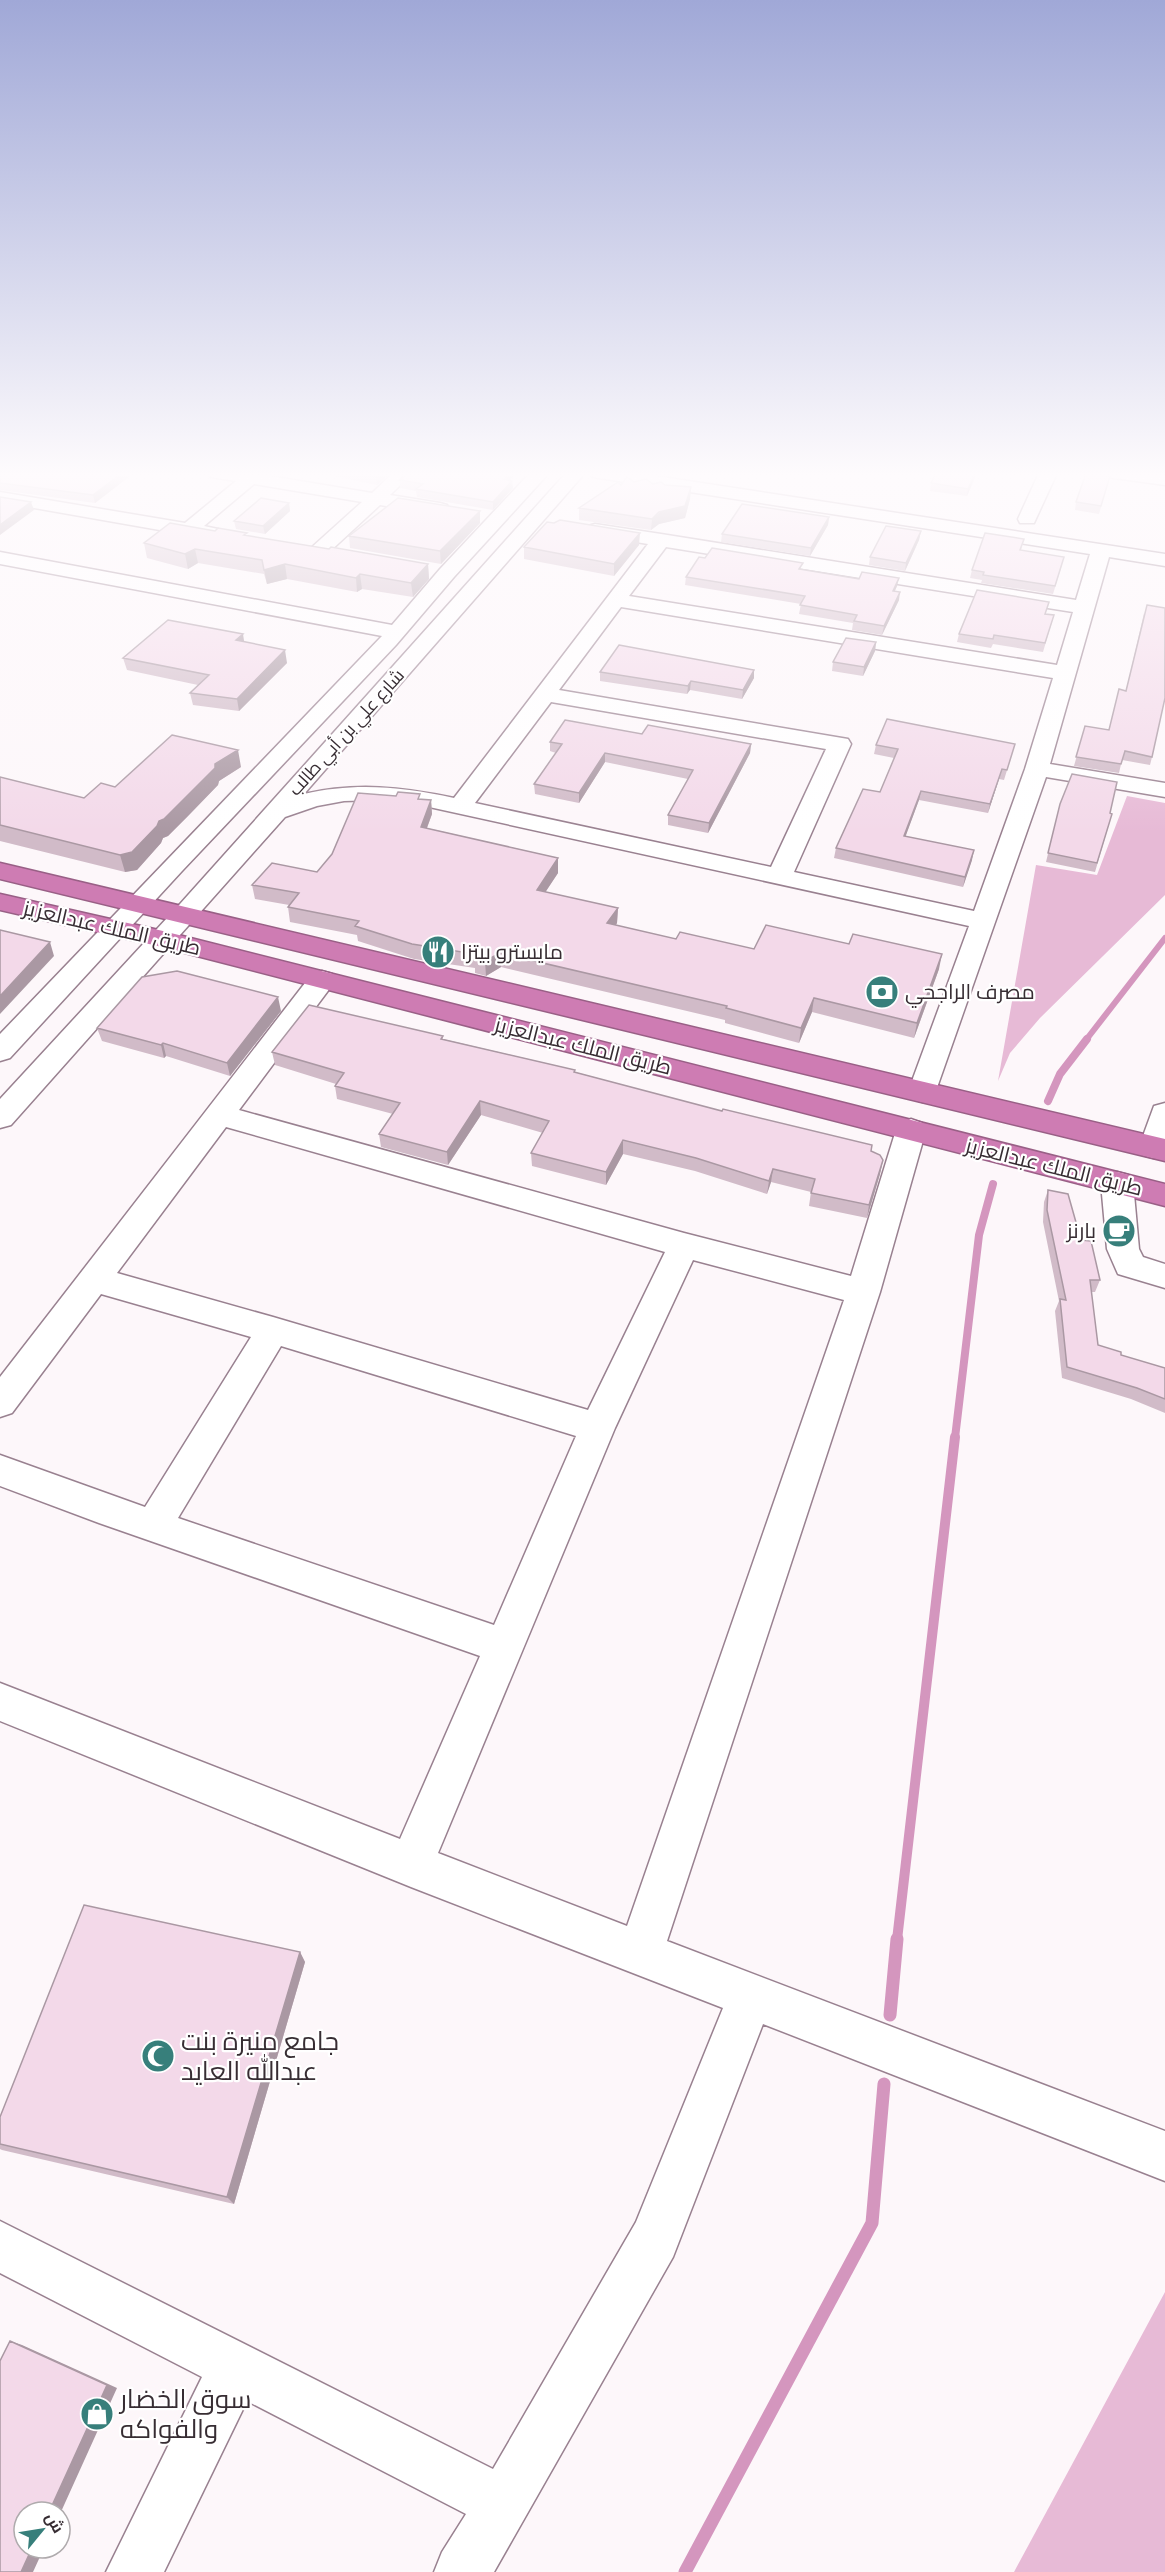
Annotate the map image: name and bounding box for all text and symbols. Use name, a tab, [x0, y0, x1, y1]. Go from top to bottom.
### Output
street label: شارع علي بن أبي طالب	[284, 665, 411, 802]
street label: طريق الملك عبدالعزيز	[20, 896, 203, 961]
restaurant icon: مايسترو بيتزا	[420, 934, 456, 970]
place label: مايسترو بيتزا	[461, 940, 563, 964]
bank icon: مصرف الراجحي	[864, 974, 900, 1010]
place label: مصرف الراجحي	[905, 980, 1035, 1008]
street label: طريق الملك عبدالعزيز	[491, 1012, 674, 1081]
street label: طريق الملك عبدالعزيز	[962, 1133, 1145, 1202]
cafe icon: بارنز	[1101, 1213, 1137, 1249]
place label: بارنز	[1066, 1219, 1096, 1243]
place label: جامع منيرة بنت عبدالله العايد	[181, 2026, 339, 2086]
mosque icon: جامع منيرة بنت عبدالله العايد	[140, 2038, 176, 2074]
place label: سوق الخضار والفواكه	[118, 2384, 251, 2444]
shop icon: سوق الخضار والفواكه	[79, 2396, 115, 2432]
north arrow	[12, 2500, 72, 2560]
text: ش	[41, 2509, 68, 2536]

